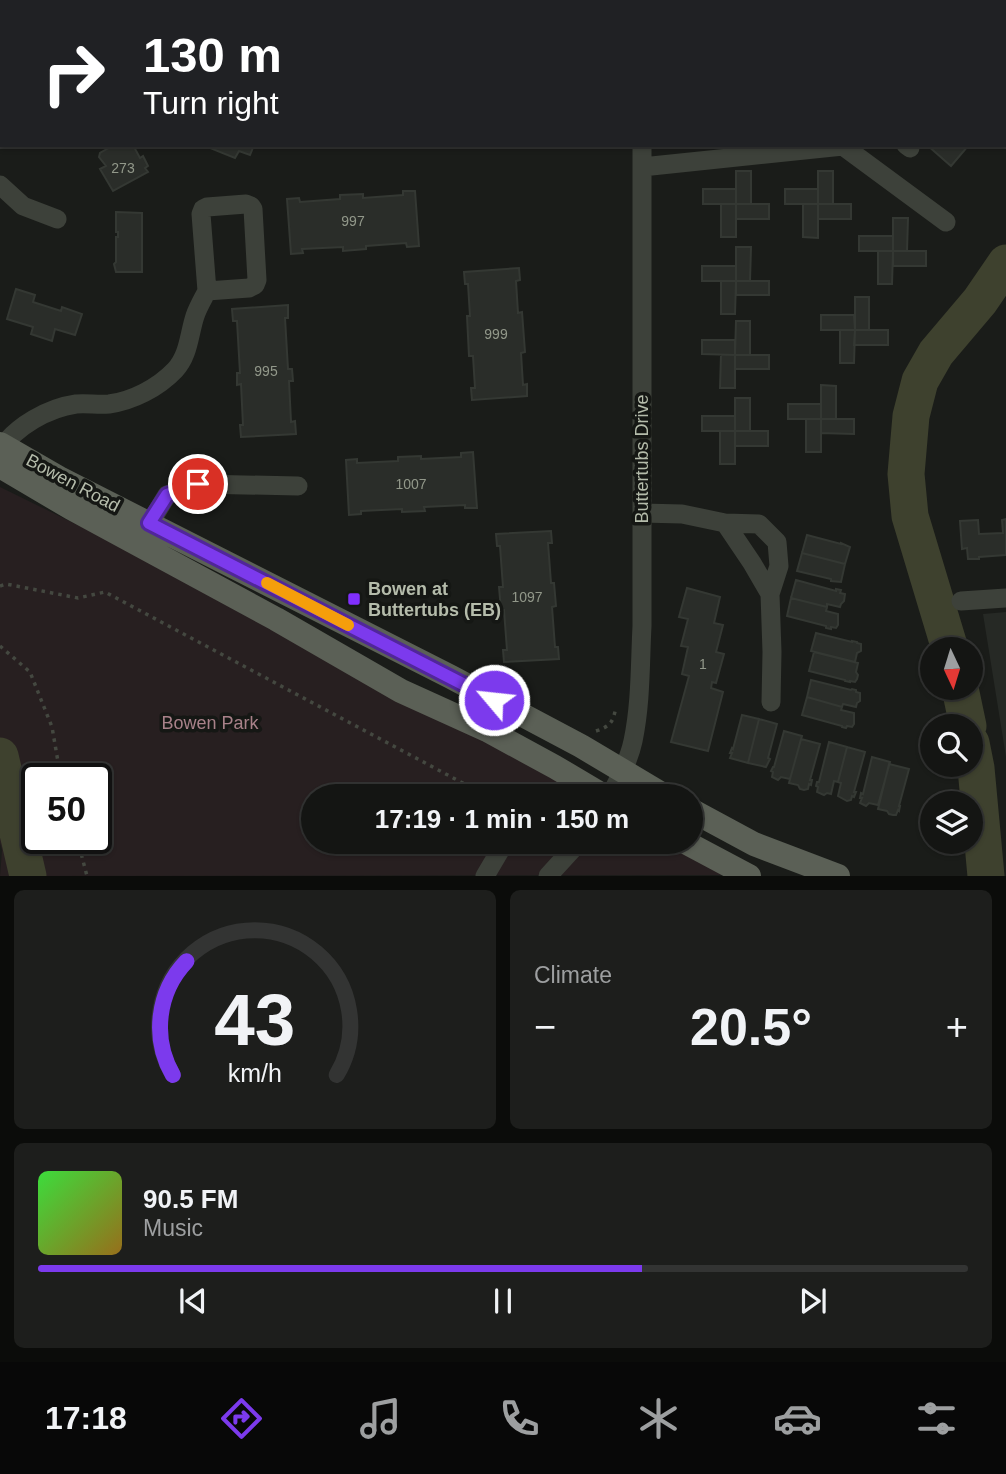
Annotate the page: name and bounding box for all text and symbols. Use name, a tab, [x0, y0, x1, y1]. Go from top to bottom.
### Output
icon: right	[28, 28, 119, 119]
text: 130 m	[143, 28, 282, 82]
text: Turn right	[143, 85, 279, 121]
house number: 273	[111, 160, 135, 176]
house number: 997	[341, 213, 365, 229]
house number: 999	[484, 326, 508, 342]
house number: 995	[254, 363, 278, 379]
street label: Buttertubs Drive	[632, 394, 652, 524]
street label: Bowen Road	[23, 450, 123, 516]
pin	[168, 454, 228, 514]
icon: arrive	[179, 465, 217, 503]
house number: 1007	[395, 476, 427, 492]
place label: Bowen at Buttertubs (EB)	[368, 579, 501, 620]
house number: 1097	[511, 589, 543, 605]
marker: Bowen at Buttertubs (EB)	[346, 591, 362, 607]
north arrow	[920, 637, 984, 700]
map controls	[920, 637, 983, 854]
house number: 1	[699, 656, 707, 672]
position arrow	[457, 663, 531, 737]
park label: Bowen Park	[161, 713, 260, 733]
button: search	[920, 714, 983, 777]
speed limit sign: 50	[21, 763, 112, 854]
button: layers	[920, 791, 983, 854]
text: 17:19 · 1 min · 150 m	[375, 804, 629, 834]
text: Climate	[534, 962, 612, 988]
text: 43	[215, 980, 295, 1061]
text: 20.5°	[690, 998, 812, 1056]
text: −	[534, 1006, 556, 1048]
text: +	[946, 1006, 968, 1048]
text: km/h	[228, 1059, 282, 1087]
text: 90.5 FM	[143, 1184, 238, 1214]
text: Music	[143, 1215, 203, 1241]
icon: previous	[174, 1282, 212, 1320]
icon: pause	[484, 1282, 522, 1320]
icon: next	[794, 1282, 832, 1320]
icon: directions	[217, 1394, 266, 1443]
icon: music	[356, 1394, 405, 1443]
icon: phone	[495, 1394, 544, 1443]
icon: climate	[634, 1394, 683, 1443]
icon: car	[773, 1394, 822, 1443]
icon: filters	[912, 1394, 961, 1443]
text: 17:18	[45, 1400, 127, 1436]

